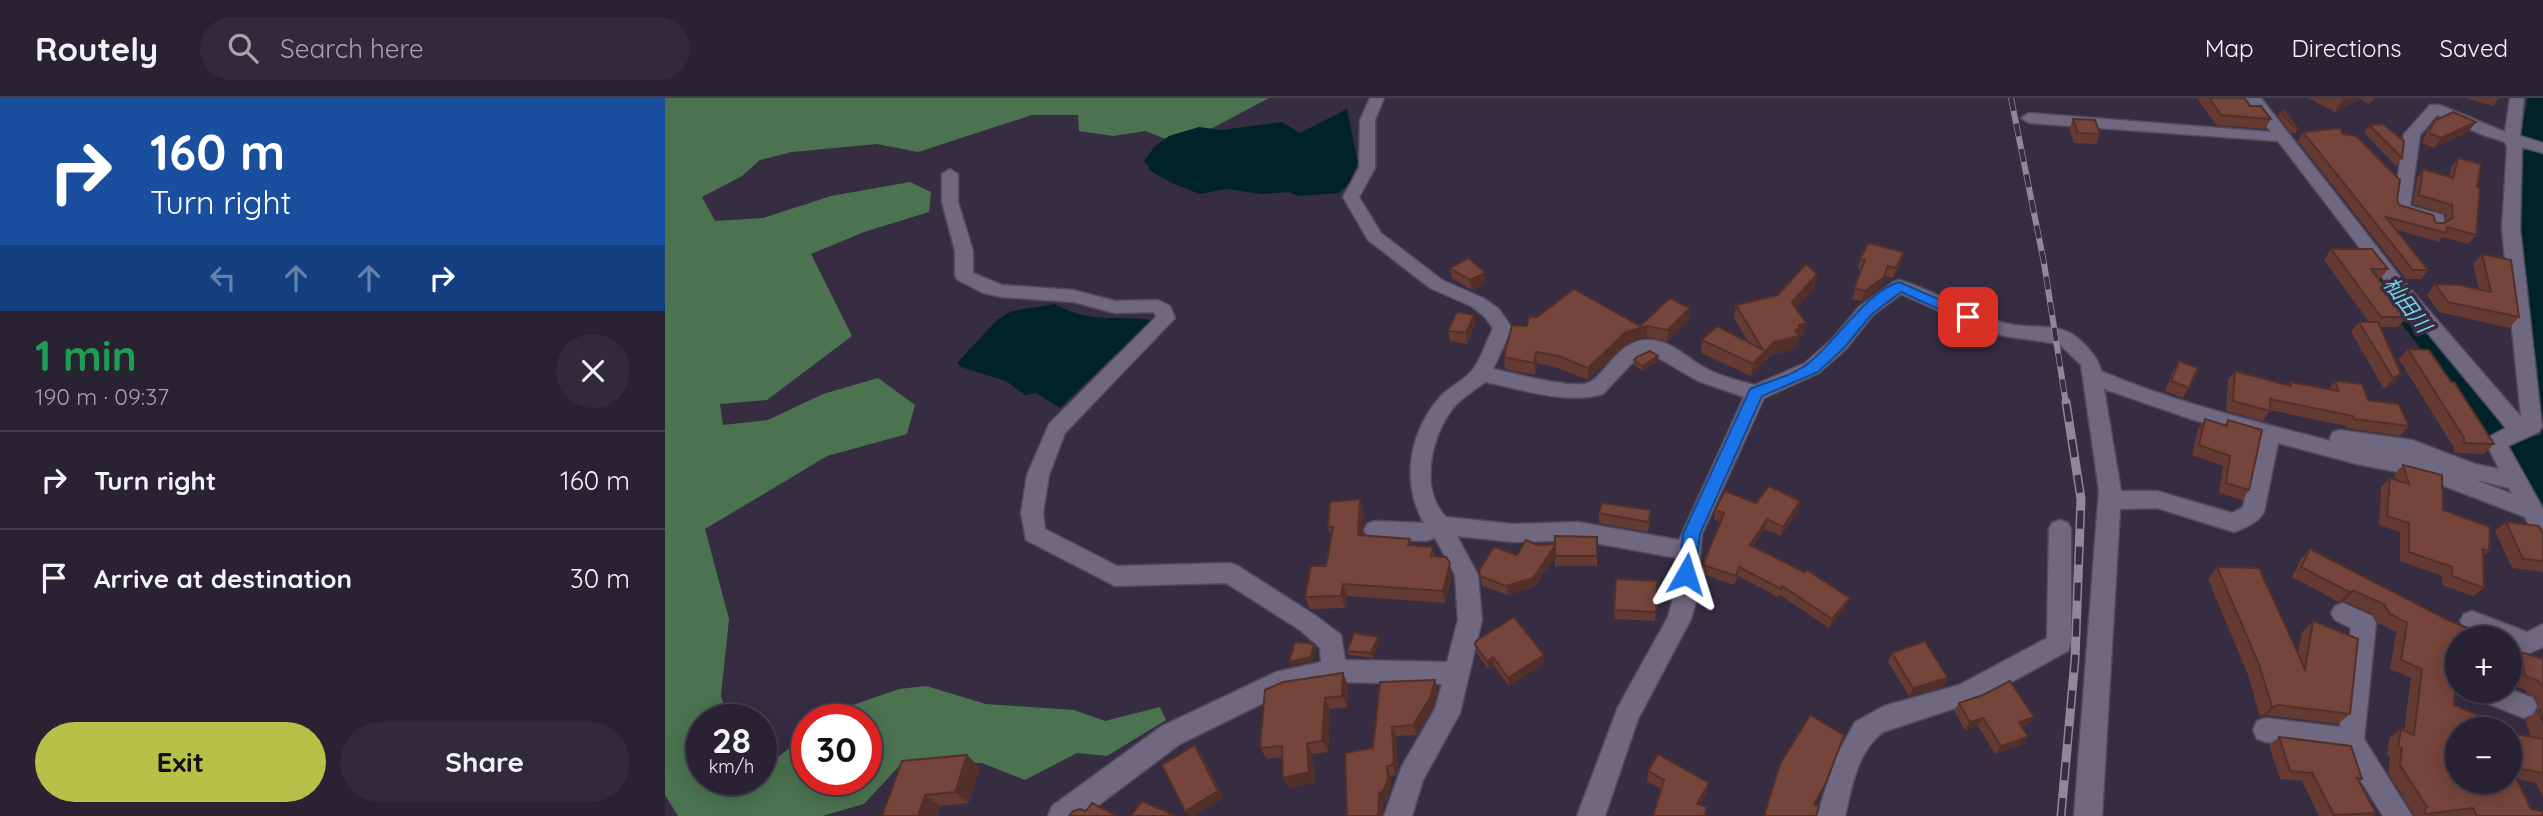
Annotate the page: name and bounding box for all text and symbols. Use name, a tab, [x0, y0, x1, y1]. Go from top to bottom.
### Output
search box	[200, 17, 690, 80]
text: Routely	[35, 28, 158, 69]
icon: search	[224, 29, 262, 67]
text: Search here	[280, 32, 424, 65]
text: Map	[2205, 33, 2254, 63]
text: Directions	[2292, 33, 2402, 63]
text: Saved	[2440, 33, 2508, 63]
text: 160 m	[150, 121, 285, 182]
icon: right	[35, 126, 126, 217]
text: Turn right	[150, 182, 291, 222]
icon: left	[204, 259, 242, 297]
icon: ahead	[277, 259, 315, 297]
icon: ahead	[350, 259, 388, 297]
icon: right	[423, 259, 461, 297]
water label: 杣田川	[2378, 271, 2438, 339]
pin	[1938, 287, 1998, 347]
icon: arrive	[1949, 298, 1987, 336]
text: 1 min	[35, 329, 137, 382]
button: close	[556, 334, 630, 408]
text: 190 m · 09:37	[35, 382, 169, 411]
icon: right	[35, 461, 73, 499]
text: Turn right	[94, 464, 216, 497]
text: 160 m	[560, 464, 630, 497]
position arrow	[1649, 537, 1723, 611]
icon: arrive	[35, 559, 73, 597]
text: Arrive at destination	[94, 562, 352, 595]
text: 30 m	[570, 562, 630, 595]
map controls	[2445, 626, 2522, 794]
button: +	[2445, 626, 2522, 703]
speed limit sign: 30	[791, 704, 882, 795]
button: −	[2445, 717, 2522, 794]
text: 28	[712, 718, 751, 762]
button: Exit	[35, 722, 326, 802]
button: Share	[340, 722, 630, 802]
text: km/h	[709, 755, 754, 778]

